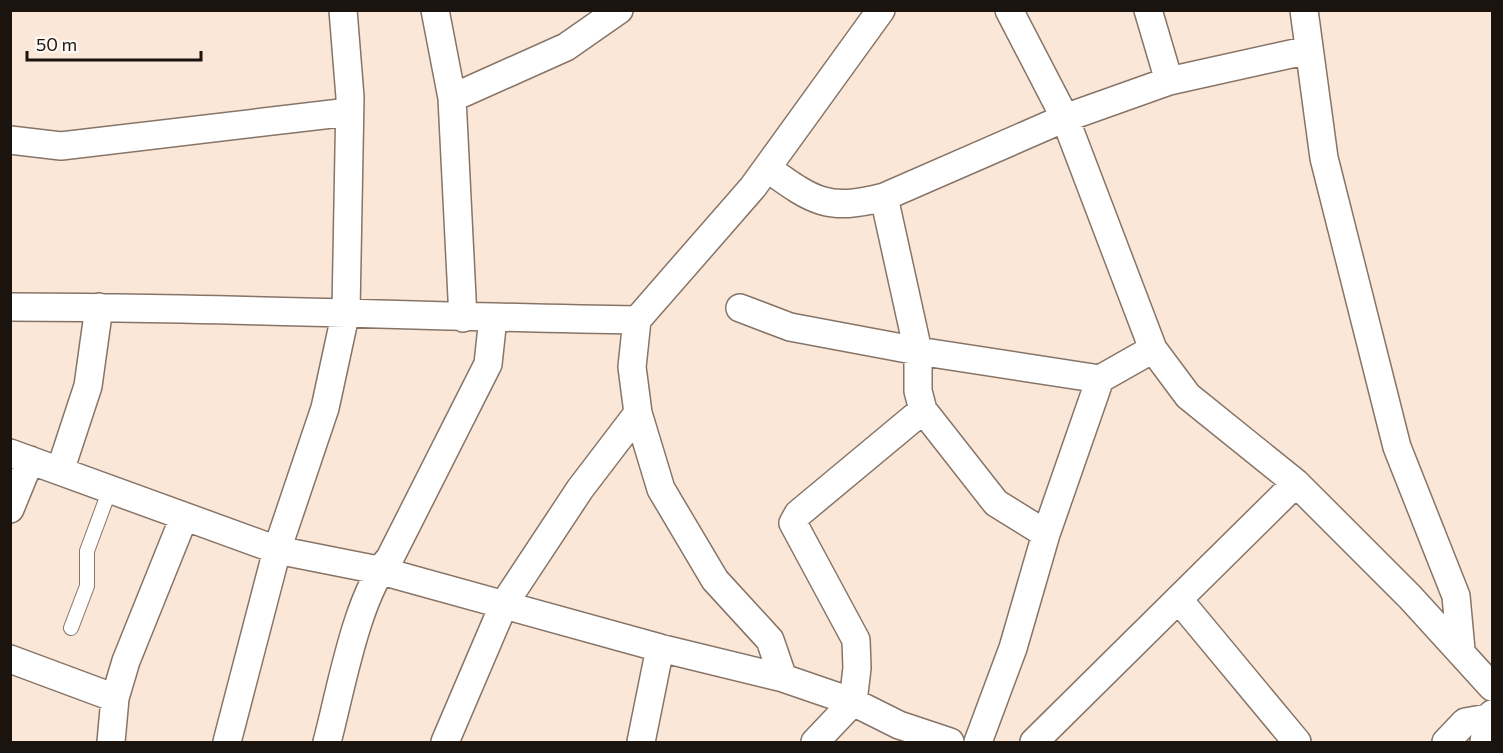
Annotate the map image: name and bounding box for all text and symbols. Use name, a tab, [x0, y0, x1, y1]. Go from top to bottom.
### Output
scale bar	[27, 24, 201, 62]
text: 50 m	[36, 33, 77, 55]

